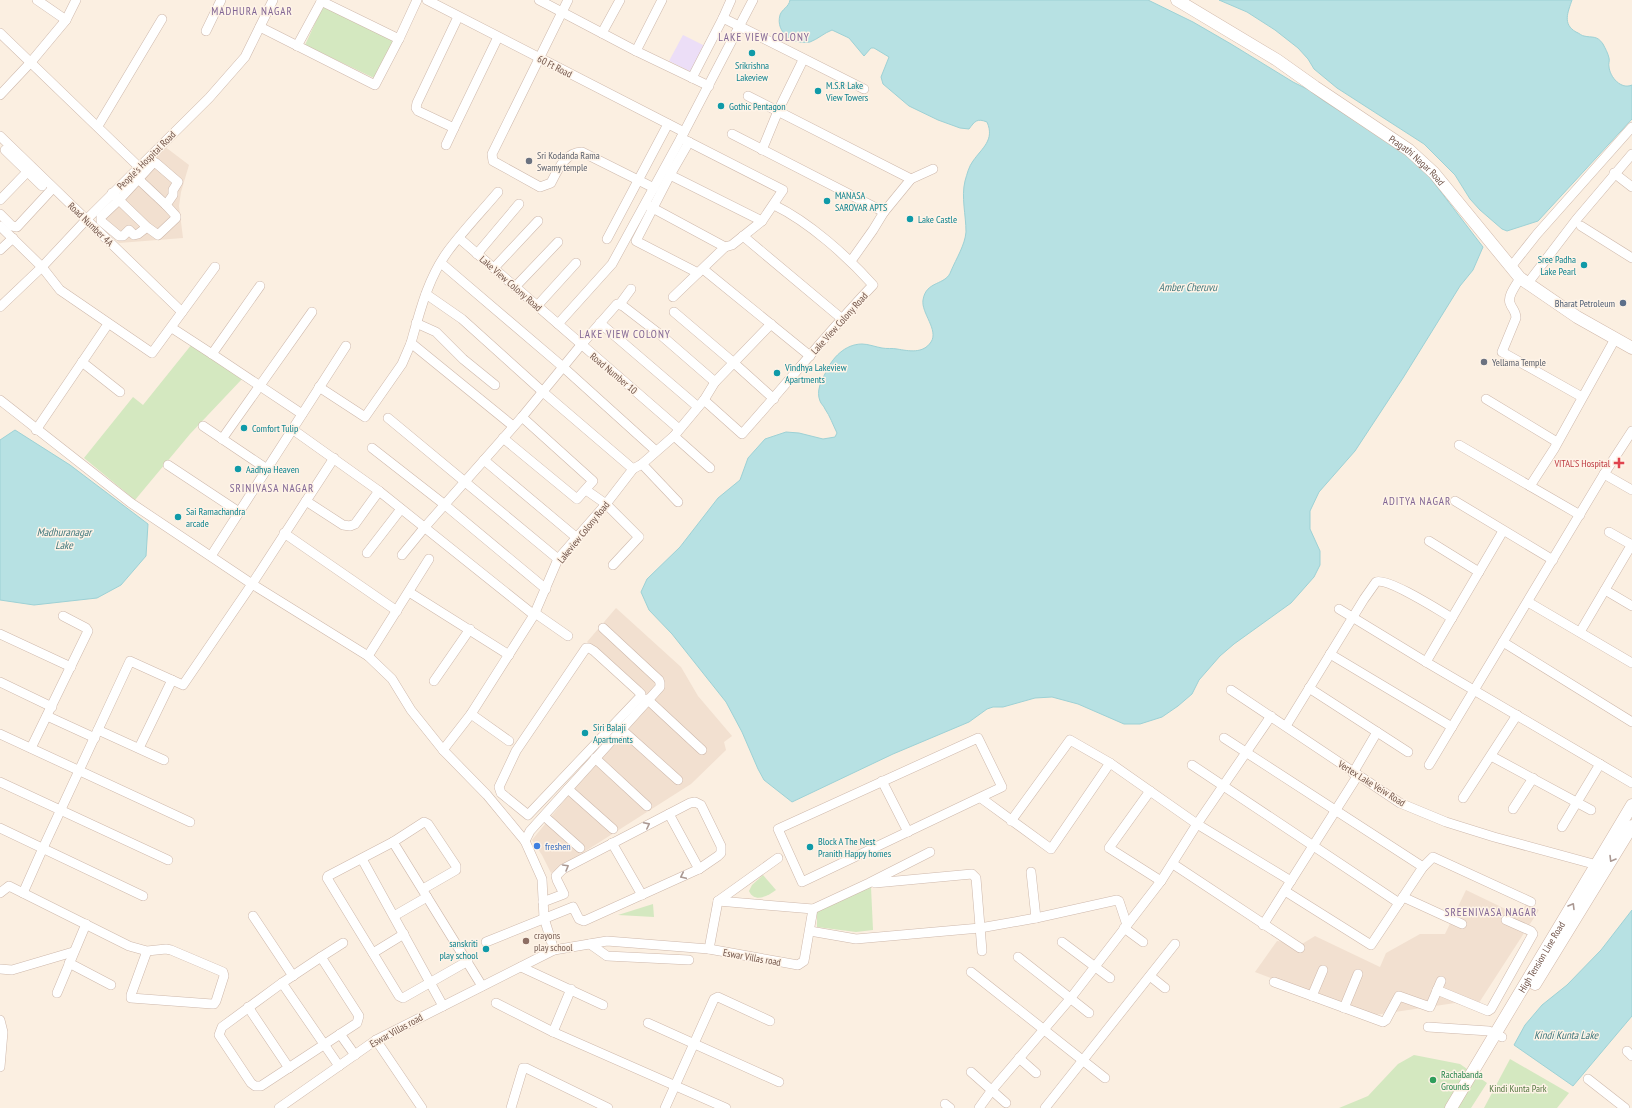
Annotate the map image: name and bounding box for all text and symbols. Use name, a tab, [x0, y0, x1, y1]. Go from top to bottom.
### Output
district label: MADHURA NAGAR	[211, 4, 293, 18]
district label: LAKE VIEW COLONY	[718, 30, 810, 44]
marker: Srikrishna Lakeview	[747, 48, 757, 58]
street label: 60 Ft Road	[535, 52, 574, 81]
place label: Srikrishna Lakeview	[735, 59, 769, 84]
place label: M.S.R Lake View Towers	[825, 79, 869, 104]
marker: M.S.R Lake View Towers	[813, 86, 823, 96]
place label: Gothic Pentagon	[729, 100, 786, 113]
marker: Gothic Pentagon	[716, 101, 726, 111]
street label: People's Hospital Road	[114, 128, 178, 192]
street label: Pragathi Nagar Road	[1386, 132, 1447, 188]
place label: Sri Kodanda Rama Swamy temple	[537, 149, 600, 174]
marker: Sri Kodanda Rama Swamy temple	[524, 156, 534, 166]
place label: MANASA SAROVAR APTS	[835, 189, 887, 214]
marker: MANASA SAROVAR APTS	[822, 196, 832, 206]
street label: Road Number 4A	[65, 200, 116, 249]
place label: Lake Castle	[918, 213, 957, 226]
marker: Lake Castle	[905, 214, 915, 224]
street label: Lake View Colony Road	[477, 253, 545, 314]
place label: Sree Padha Lake Pearl	[1538, 253, 1577, 278]
marker: Sree Padha Lake Pearl	[1579, 260, 1589, 270]
water label: Amber Cheruvu	[1159, 280, 1218, 294]
street label: Lake View Colony Road	[808, 290, 871, 357]
place label: Bharat Petroleum	[1555, 297, 1615, 310]
marker: Bharat Petroleum	[1618, 298, 1628, 308]
district label: LAKE VIEW COLONY	[579, 327, 671, 341]
street label: Road Number 10	[587, 350, 640, 397]
place label: Yellama Temple	[1492, 356, 1546, 369]
marker: Yellama Temple	[1479, 357, 1489, 367]
place label: Vindhya Lakeview Apartments	[784, 361, 847, 386]
marker: Vindhya Lakeview Apartments	[772, 368, 782, 378]
place label: Comfort Tulip	[252, 422, 298, 435]
marker: Comfort Tulip	[239, 423, 249, 433]
place label: VITAL'S Hospital	[1553, 457, 1611, 470]
marker: VITAL'S Hospital	[1613, 457, 1625, 469]
place label: Aadhya Heaven	[246, 463, 299, 476]
marker: Aadhya Heaven	[233, 464, 243, 474]
district label: SRINIVASA NAGAR	[230, 481, 314, 495]
district label: ADITYA NAGAR	[1383, 494, 1451, 508]
street label: Lakeview Colony Road	[554, 499, 612, 566]
place label: Sai Ramachandra arcade	[186, 505, 245, 530]
marker: Sai Ramachandra arcade	[173, 512, 183, 522]
water label: Madhuranagar Lake	[37, 525, 93, 552]
place label: Siri Balaji Apartments	[593, 721, 634, 746]
marker: Siri Balaji Apartments	[580, 728, 590, 738]
street label: Vertex Lake Veiw Road	[1335, 757, 1408, 809]
one-way arrow	[643, 822, 650, 830]
place label: Block A The Nest Pranith Happy homes	[818, 835, 892, 860]
place label: freshen	[545, 840, 571, 853]
marker: freshen	[532, 841, 542, 851]
marker: Block A The Nest Pranith Happy homes	[805, 842, 815, 852]
one-way arrow	[1609, 855, 1616, 862]
one-way arrow	[562, 865, 569, 872]
one-way arrow	[679, 871, 687, 879]
one-way arrow	[1567, 903, 1574, 910]
district label: SREENIVASA NAGAR	[1445, 905, 1537, 919]
street label: High Tension Line Road	[1515, 919, 1568, 995]
place label: crayons play school	[534, 929, 573, 954]
marker: crayons play school	[521, 936, 531, 946]
place label: sanskriti play school	[439, 937, 479, 962]
marker: sanskriti play school	[481, 944, 491, 954]
street label: Eswar Villas road	[722, 946, 782, 969]
street label: Eswar Villas road	[367, 1011, 425, 1050]
water label: Kindi Kunta Lake	[1534, 1028, 1600, 1042]
place label: Rachabanda Grounds	[1441, 1068, 1483, 1093]
marker: Rachabanda Grounds	[1428, 1075, 1438, 1085]
park label: Kindi Kunta Park	[1489, 1082, 1547, 1095]

